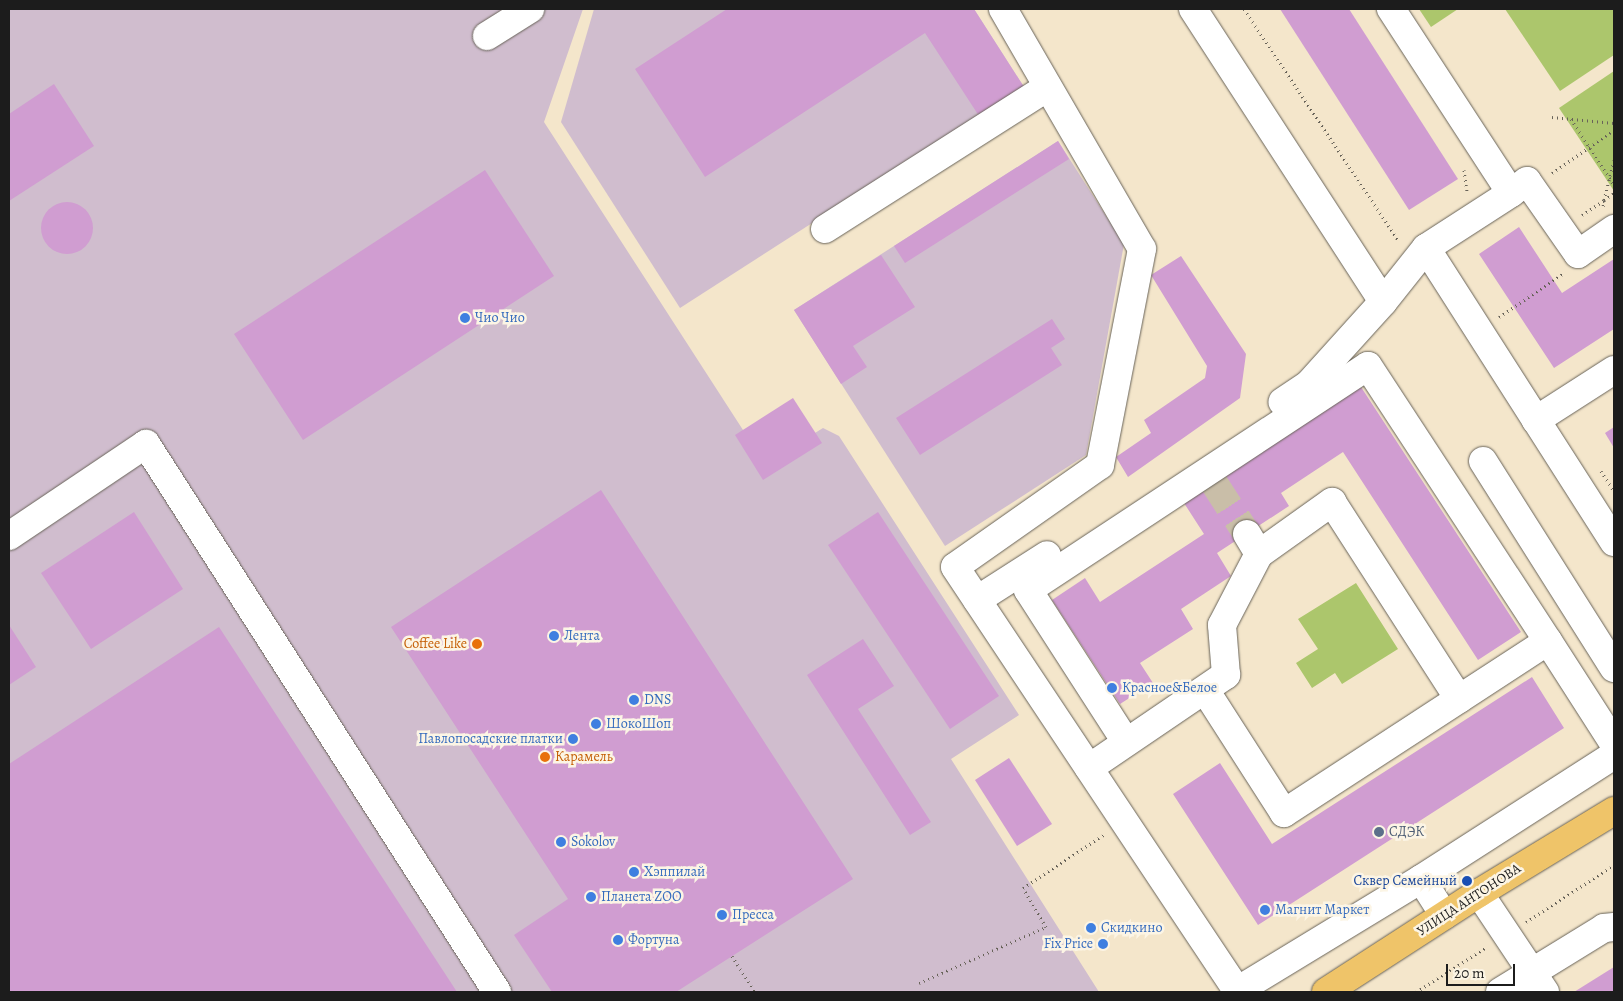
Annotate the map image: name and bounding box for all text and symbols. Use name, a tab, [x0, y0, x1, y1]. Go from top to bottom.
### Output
place label: Чио Чио	[475, 310, 525, 326]
marker: Чио Чио	[459, 312, 471, 324]
place label: Лента	[564, 628, 600, 644]
marker: Лента	[548, 630, 560, 642]
place label: Coffee Like	[404, 636, 467, 652]
marker: Coffee Like	[471, 638, 483, 650]
place label: Красное&Белое	[1122, 680, 1217, 696]
marker: Красное&Белое	[1106, 682, 1118, 694]
place label: DNS	[644, 692, 671, 708]
marker: DNS	[628, 694, 640, 706]
place label: ШокоШоп	[606, 716, 671, 732]
marker: ШокоШоп	[590, 718, 602, 730]
place label: Павлопосадские платки	[418, 731, 563, 747]
marker: Павлопосадские платки	[567, 733, 579, 745]
place label: Карамель	[555, 749, 613, 765]
marker: Карамель	[539, 751, 551, 763]
place label: СДЭК	[1389, 824, 1424, 840]
marker: СДЭК	[1373, 826, 1385, 838]
place label: Sokolov	[571, 834, 615, 850]
marker: Sokolov	[555, 836, 567, 848]
street label: УЛИЦА АНТОНОВА	[1414, 860, 1524, 940]
place label: Хэппилай	[644, 864, 705, 880]
marker: Хэппилай	[628, 866, 640, 878]
place label: Сквер Семейный	[1354, 873, 1457, 889]
marker: Сквер Семейный	[1461, 875, 1473, 887]
place label: Планета ZOO	[601, 889, 682, 905]
marker: Планета ZOO	[585, 891, 597, 903]
place label: Магнит Маркет	[1275, 902, 1369, 918]
marker: Магнит Маркет	[1259, 904, 1271, 916]
place label: Пресса	[732, 907, 774, 923]
marker: Пресса	[716, 909, 728, 921]
place label: Скидкино	[1101, 920, 1163, 936]
marker: Скидкино	[1085, 922, 1097, 934]
place label: Фортуна	[628, 932, 679, 948]
marker: Фортуна	[612, 934, 624, 946]
place label: Fix Price	[1044, 936, 1093, 952]
marker: Fix Price	[1097, 938, 1109, 950]
scale bar	[1448, 954, 1517, 986]
text: 20 m	[1454, 963, 1485, 983]

